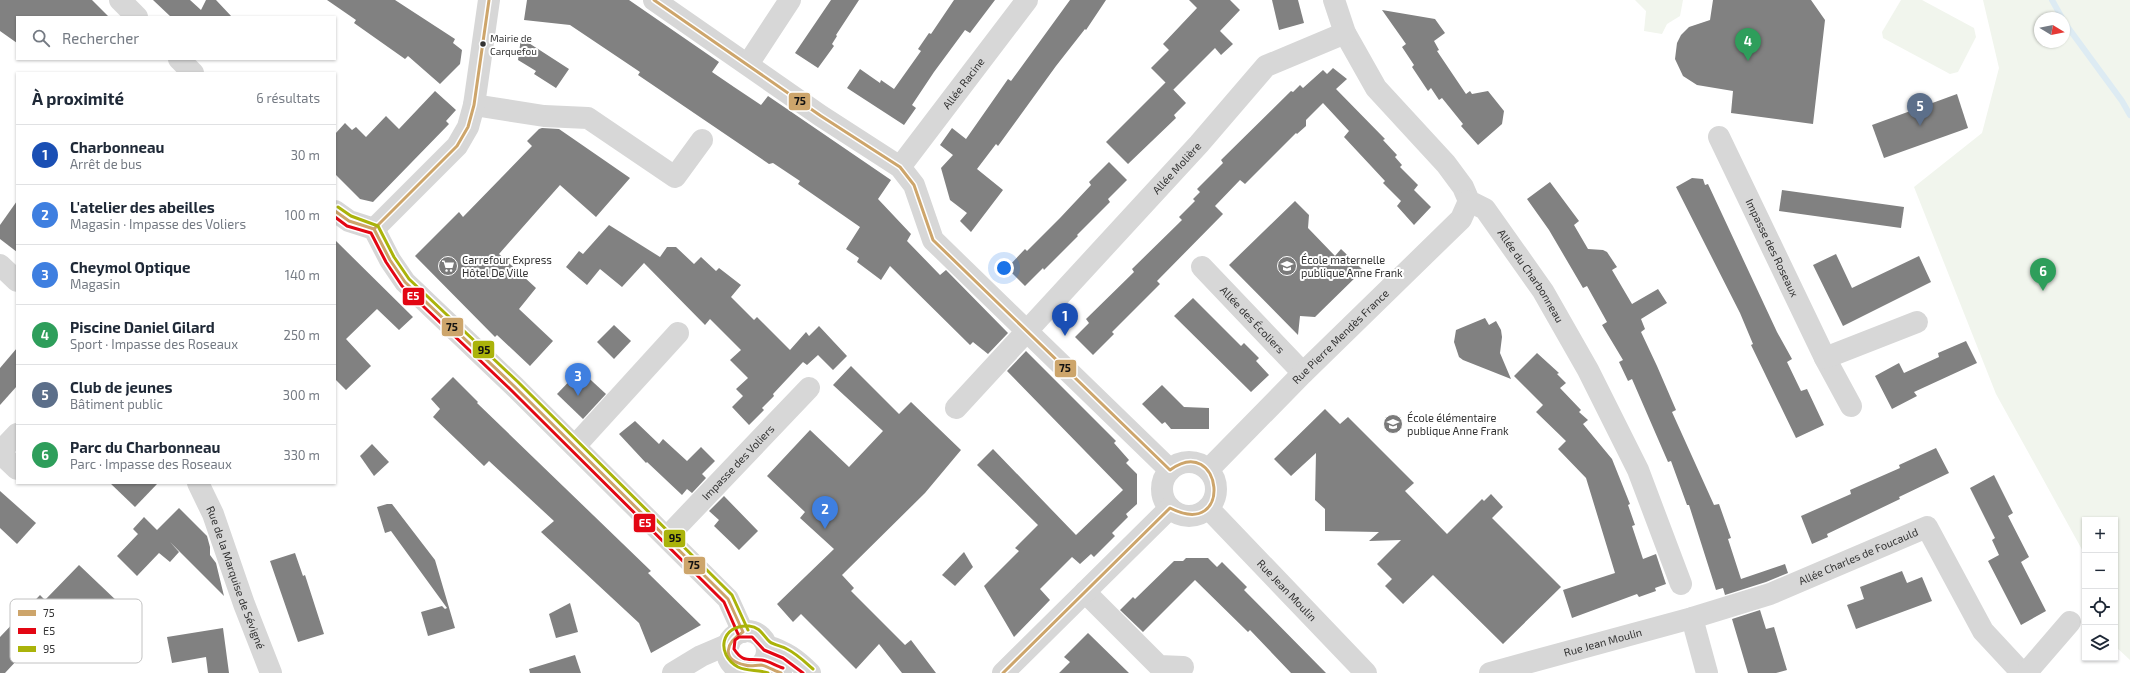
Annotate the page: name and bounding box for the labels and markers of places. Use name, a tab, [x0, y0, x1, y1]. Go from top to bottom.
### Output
pin: 4	[1735, 28, 1761, 61]
place label: Mairie de Carquefou	[490, 32, 537, 57]
marker: Mairie de Carquefou	[478, 39, 488, 49]
pin: 5	[1907, 93, 1933, 126]
place label: Carrefour Express Hôtel De Ville	[462, 253, 552, 279]
place label: École maternelle publique Anne Frank	[1301, 253, 1403, 279]
supermarket icon: Carrefour Express Hôtel De Ville	[437, 255, 459, 277]
school or university icon: École maternelle publique Anne Frank	[1276, 255, 1298, 277]
pin: 6	[2030, 258, 2056, 291]
pin: 1	[1052, 303, 1078, 336]
pin: 3	[565, 363, 591, 396]
place label: École élémentaire publique Anne Frank	[1407, 411, 1509, 437]
school or university icon: École élémentaire publique Anne Frank	[1382, 413, 1404, 435]
pin: 2	[812, 496, 838, 529]

